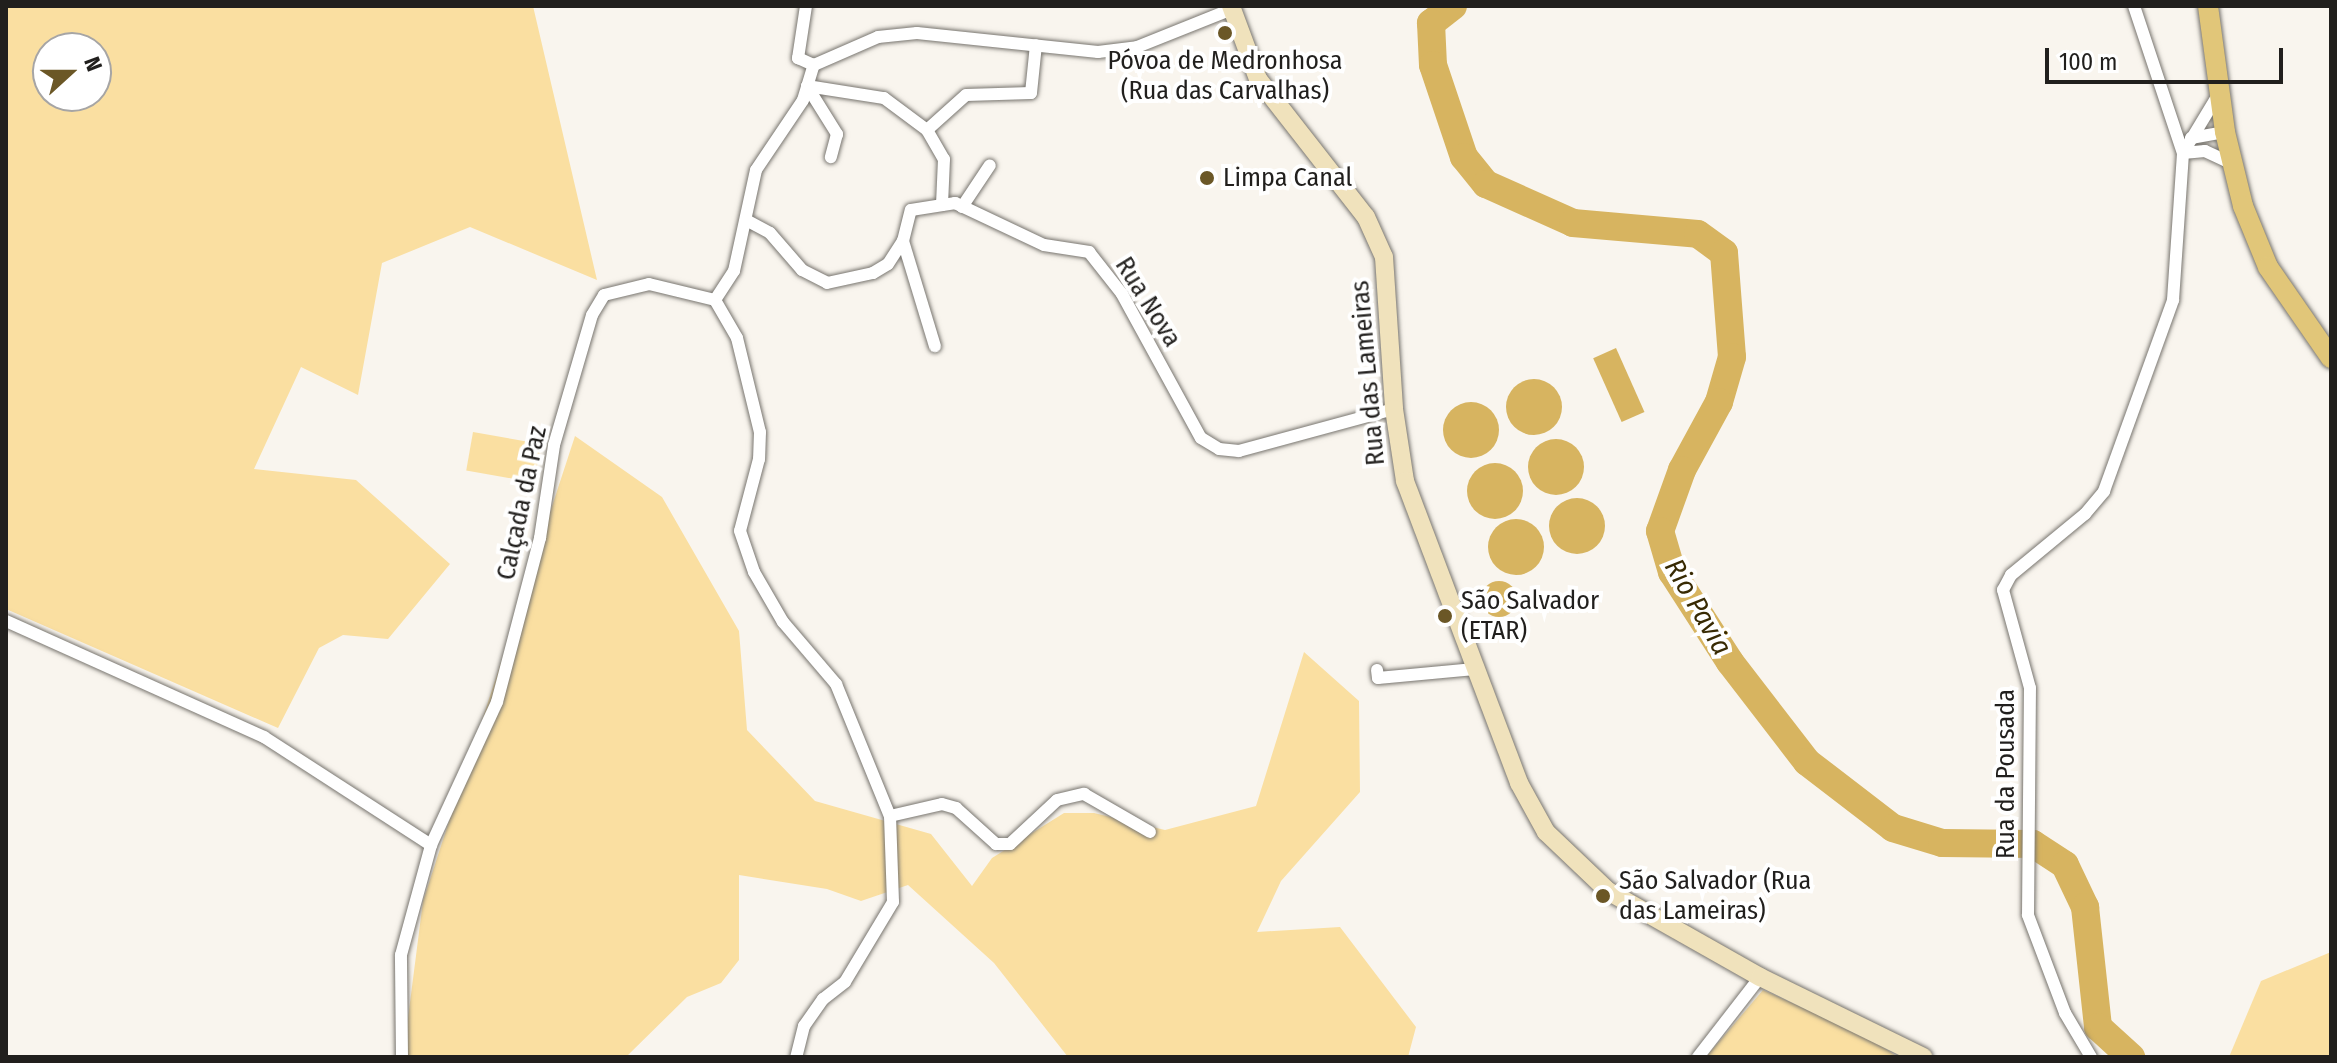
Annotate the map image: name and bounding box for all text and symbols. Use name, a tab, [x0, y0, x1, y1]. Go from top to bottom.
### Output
marker: Póvoa de Medronhosa (Rua das Carvalhas)	[1216, 24, 1234, 42]
north arrow	[32, 32, 112, 112]
scale bar	[2049, 32, 2287, 82]
place label: Póvoa de Medronhosa (Rua das Carvalhas)	[1107, 45, 1343, 106]
text: 100 m	[2059, 48, 2117, 76]
text: N	[78, 53, 108, 75]
place label: Limpa Canal	[1223, 162, 1352, 194]
marker: Limpa Canal	[1198, 169, 1216, 187]
street label: Rua Nova	[1108, 251, 1188, 353]
street label: Rua das Lameiras	[1344, 279, 1392, 467]
street label: Calçada da Paz	[490, 423, 554, 583]
water label: Rio Pavia	[1657, 553, 1739, 661]
place label: São Salvador (ETAR)	[1461, 585, 1599, 646]
marker: São Salvador (ETAR)	[1436, 607, 1454, 625]
street label: Rua da Pousada	[1990, 689, 2022, 859]
place label: São Salvador (Rua das Lameiras)	[1619, 865, 1811, 926]
marker: São Salvador (Rua das Lameiras)	[1594, 887, 1612, 905]

